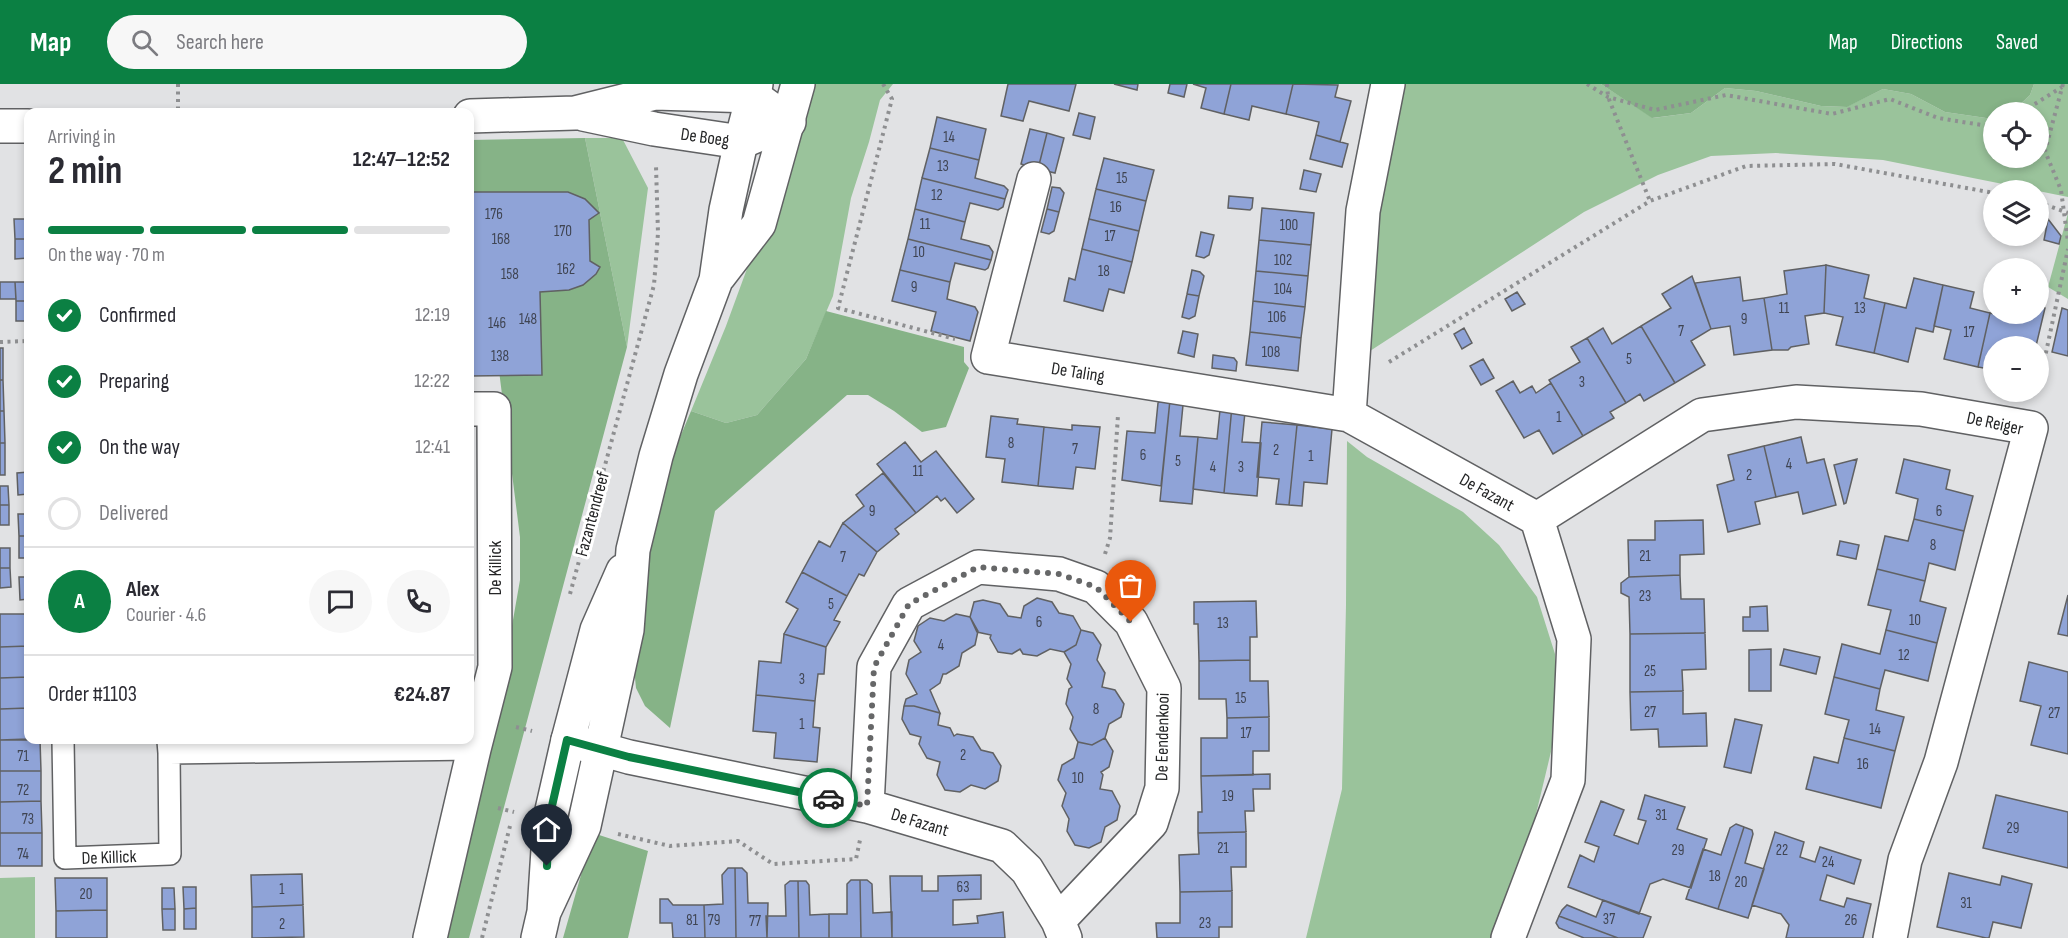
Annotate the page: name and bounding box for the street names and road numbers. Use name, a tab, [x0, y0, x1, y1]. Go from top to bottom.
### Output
street label: De Boeg	[679, 124, 731, 151]
street label: De Taling	[1050, 358, 1106, 387]
street label: De Reiger	[1965, 407, 2025, 440]
street label: Fazantendreef	[571, 469, 614, 559]
street label: De Fazant	[1456, 469, 1518, 516]
street label: De Killick	[485, 540, 506, 596]
street label: De Eendenkooi	[1151, 693, 1174, 781]
street label: De Fazant	[889, 804, 952, 841]
street label: De Killick	[81, 846, 137, 869]

